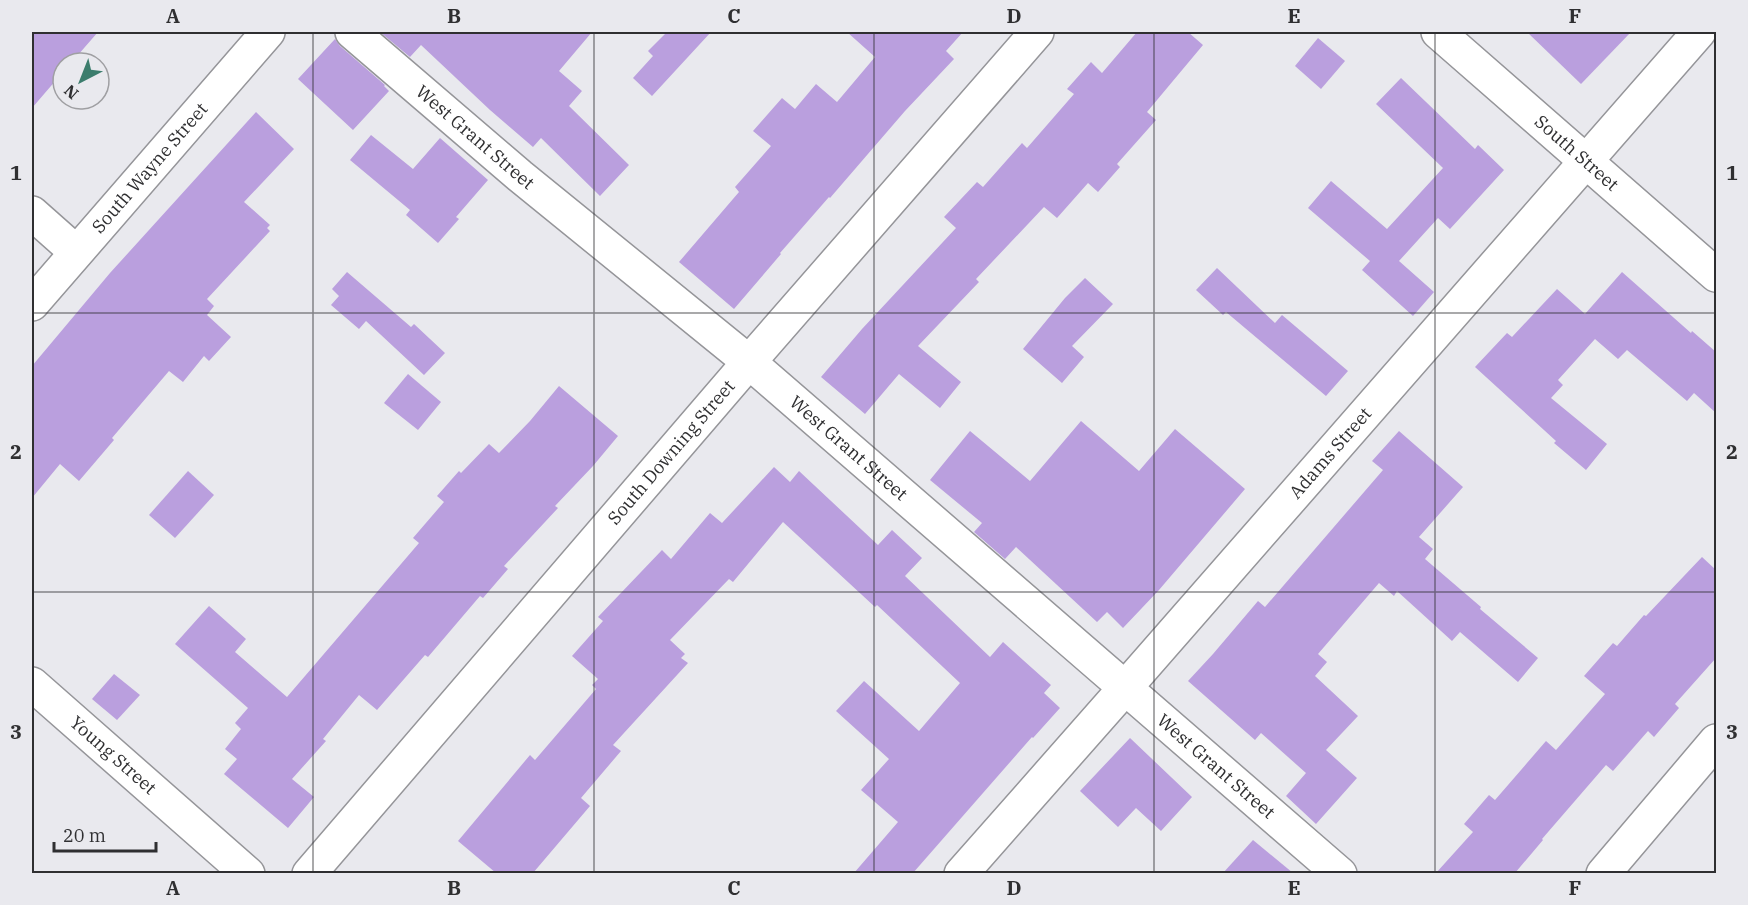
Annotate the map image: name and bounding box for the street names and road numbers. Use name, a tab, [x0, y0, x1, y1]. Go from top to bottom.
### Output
street label: West Grant Street	[411, 80, 539, 194]
street label: South Wayne Street	[87, 98, 212, 238]
street label: South Street	[1530, 110, 1624, 196]
street label: South Downing Street	[602, 375, 740, 529]
street label: West Grant Street	[785, 390, 913, 505]
street label: Adams Street	[1284, 402, 1376, 503]
street label: West Grant Street	[1152, 709, 1280, 824]
street label: Young Street	[65, 711, 161, 799]

